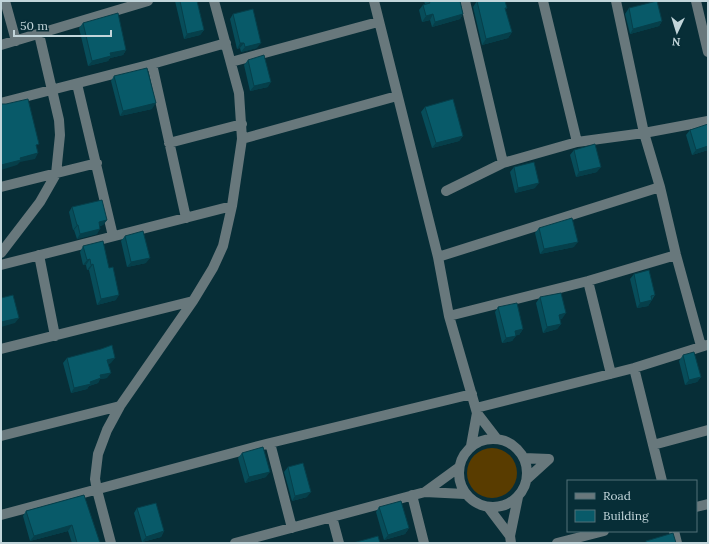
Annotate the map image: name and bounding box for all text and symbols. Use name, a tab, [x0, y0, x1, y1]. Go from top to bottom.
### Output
scale bar	[14, 12, 111, 38]
north arrow	[657, 12, 697, 52]
text: 50 m	[20, 18, 48, 33]
text: N	[671, 35, 681, 49]
legend	[567, 480, 697, 532]
text: Road	[603, 488, 631, 503]
text: Building	[603, 508, 649, 523]

